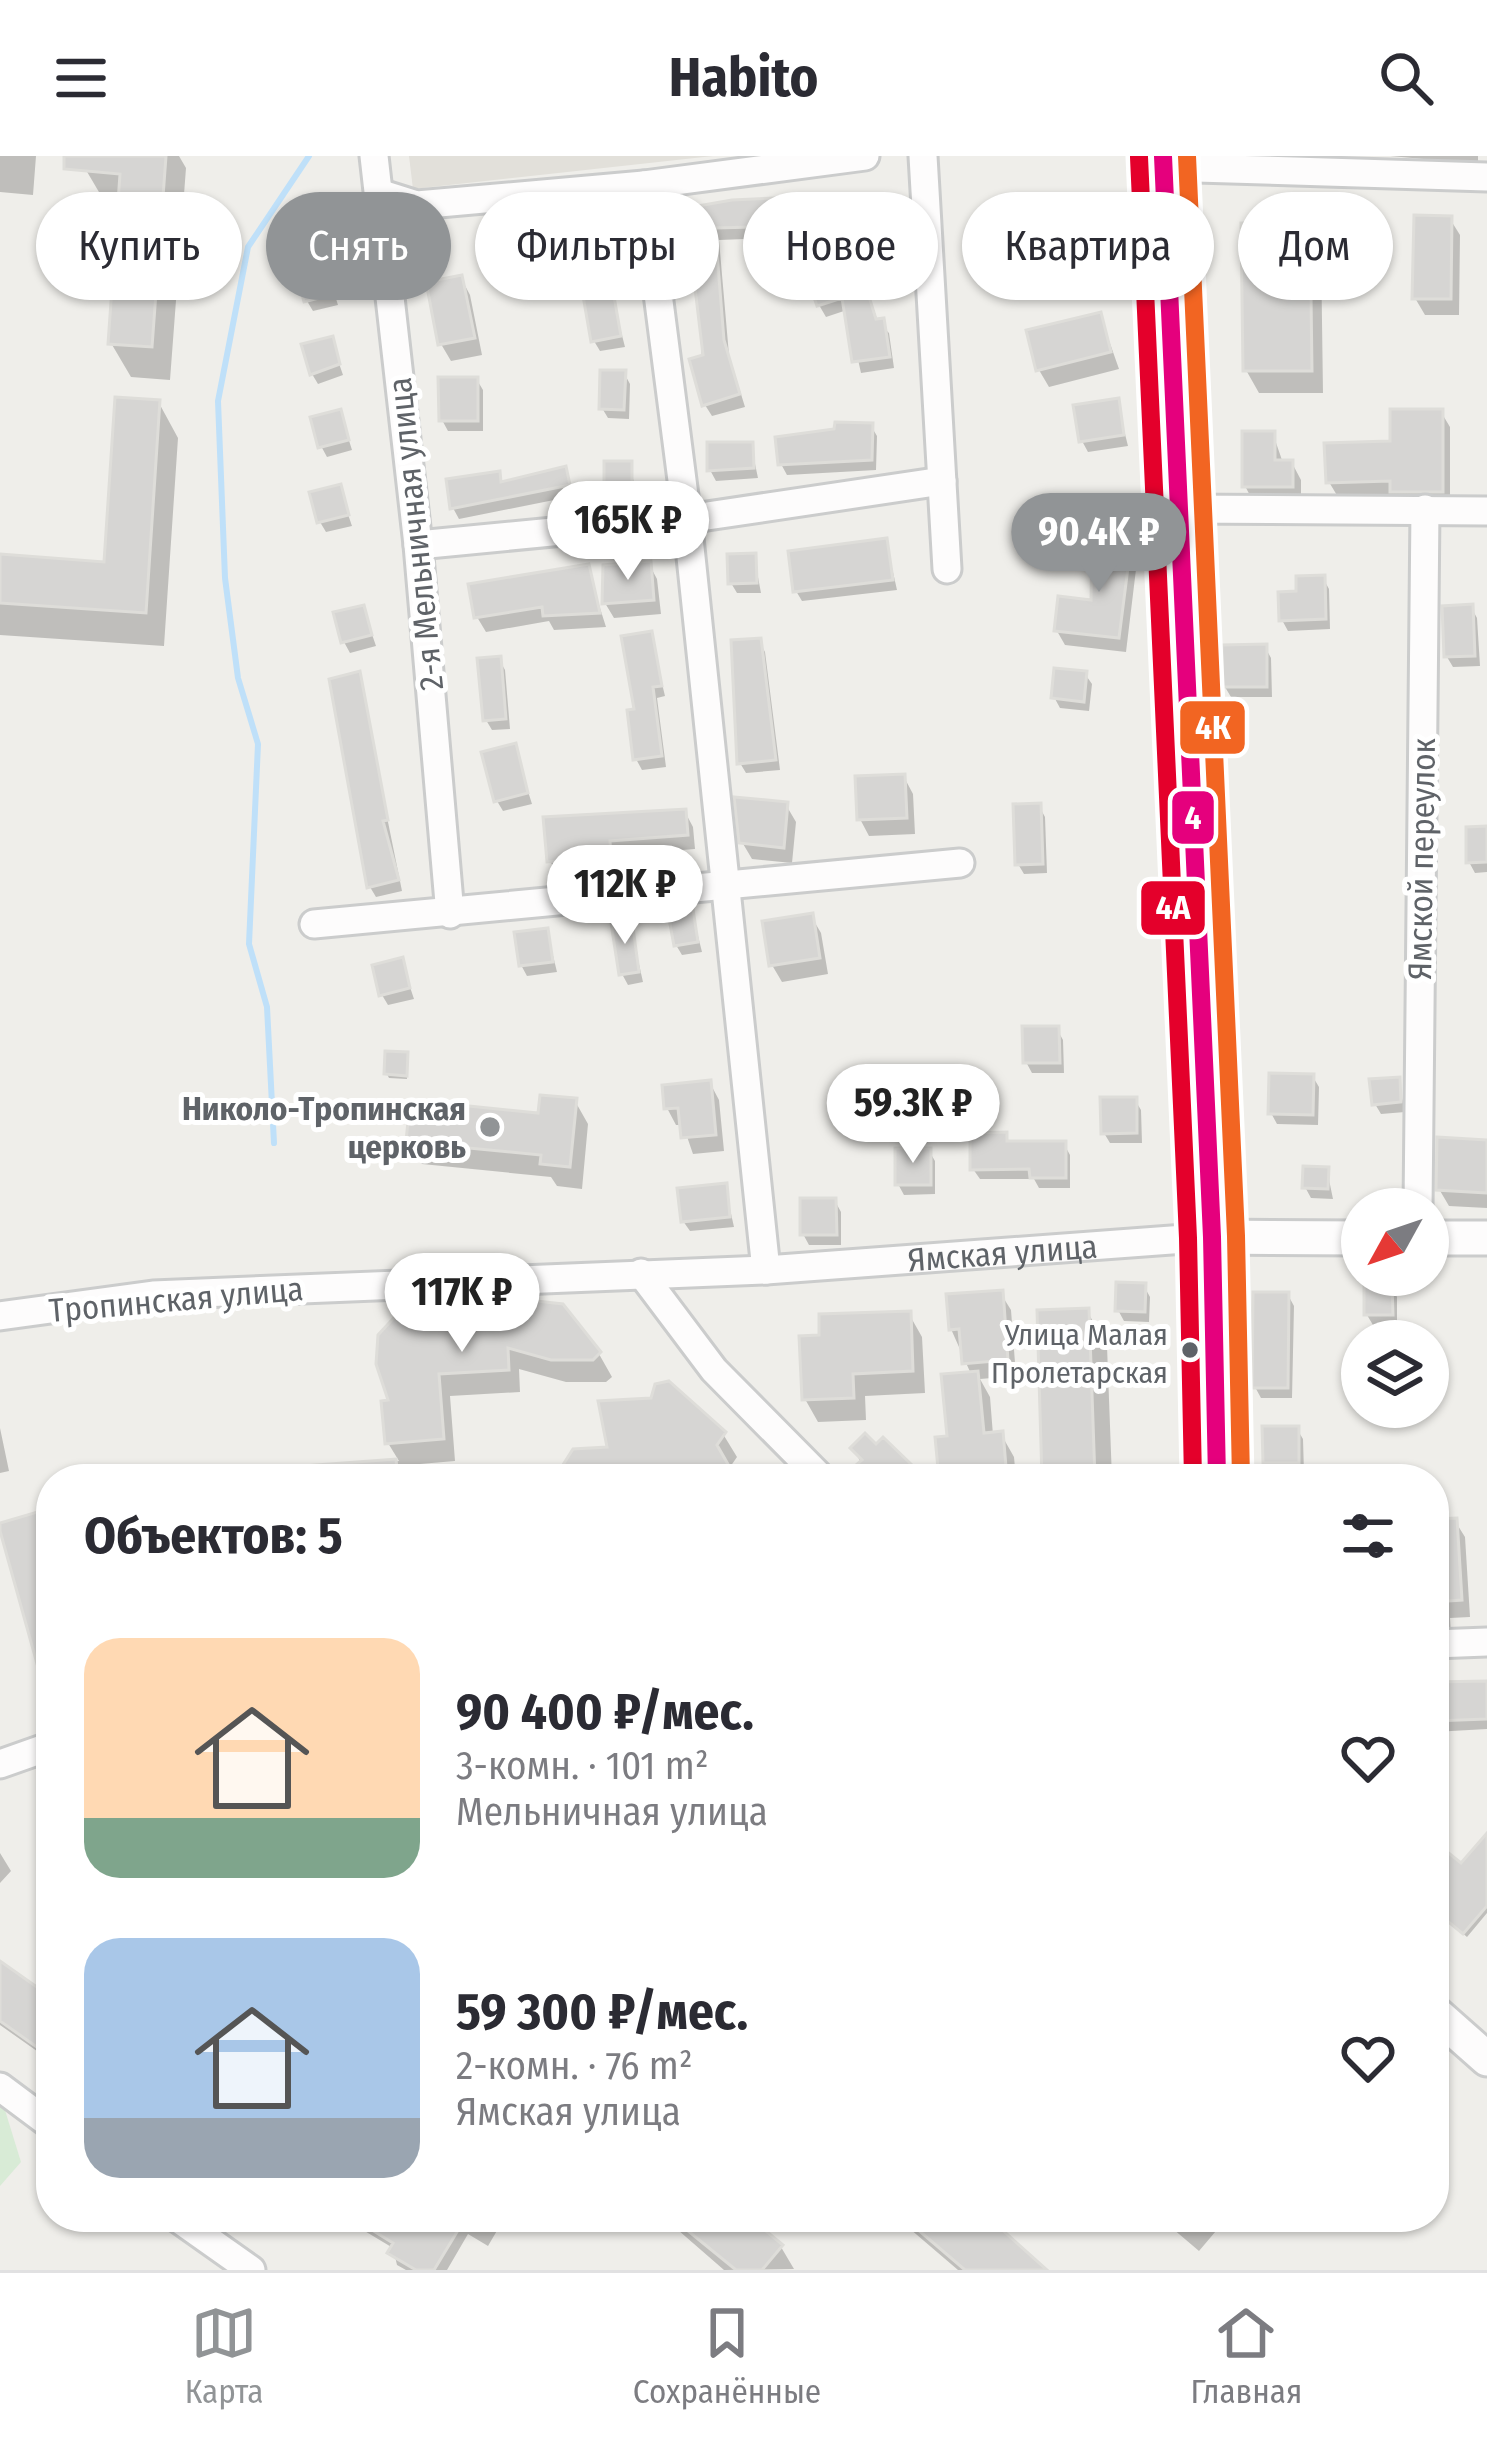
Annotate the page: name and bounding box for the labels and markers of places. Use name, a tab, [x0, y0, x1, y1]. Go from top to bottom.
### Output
pin: 165K ₽	[530, 481, 726, 583]
pin: 90.4K ₽	[988, 493, 1210, 595]
pin: 112K ₽	[527, 845, 723, 947]
pin: 59.3K ₽	[802, 1064, 1024, 1166]
place label: Николо-Тропинская церковь	[182, 1089, 466, 1167]
marker: Николо-Тропинская церковь	[477, 1114, 503, 1140]
pin: 117K ₽	[364, 1253, 560, 1355]
place label: Улица Малая Пролетарская	[991, 1317, 1168, 1391]
marker: Улица Малая Пролетарская	[1179, 1339, 1201, 1361]

